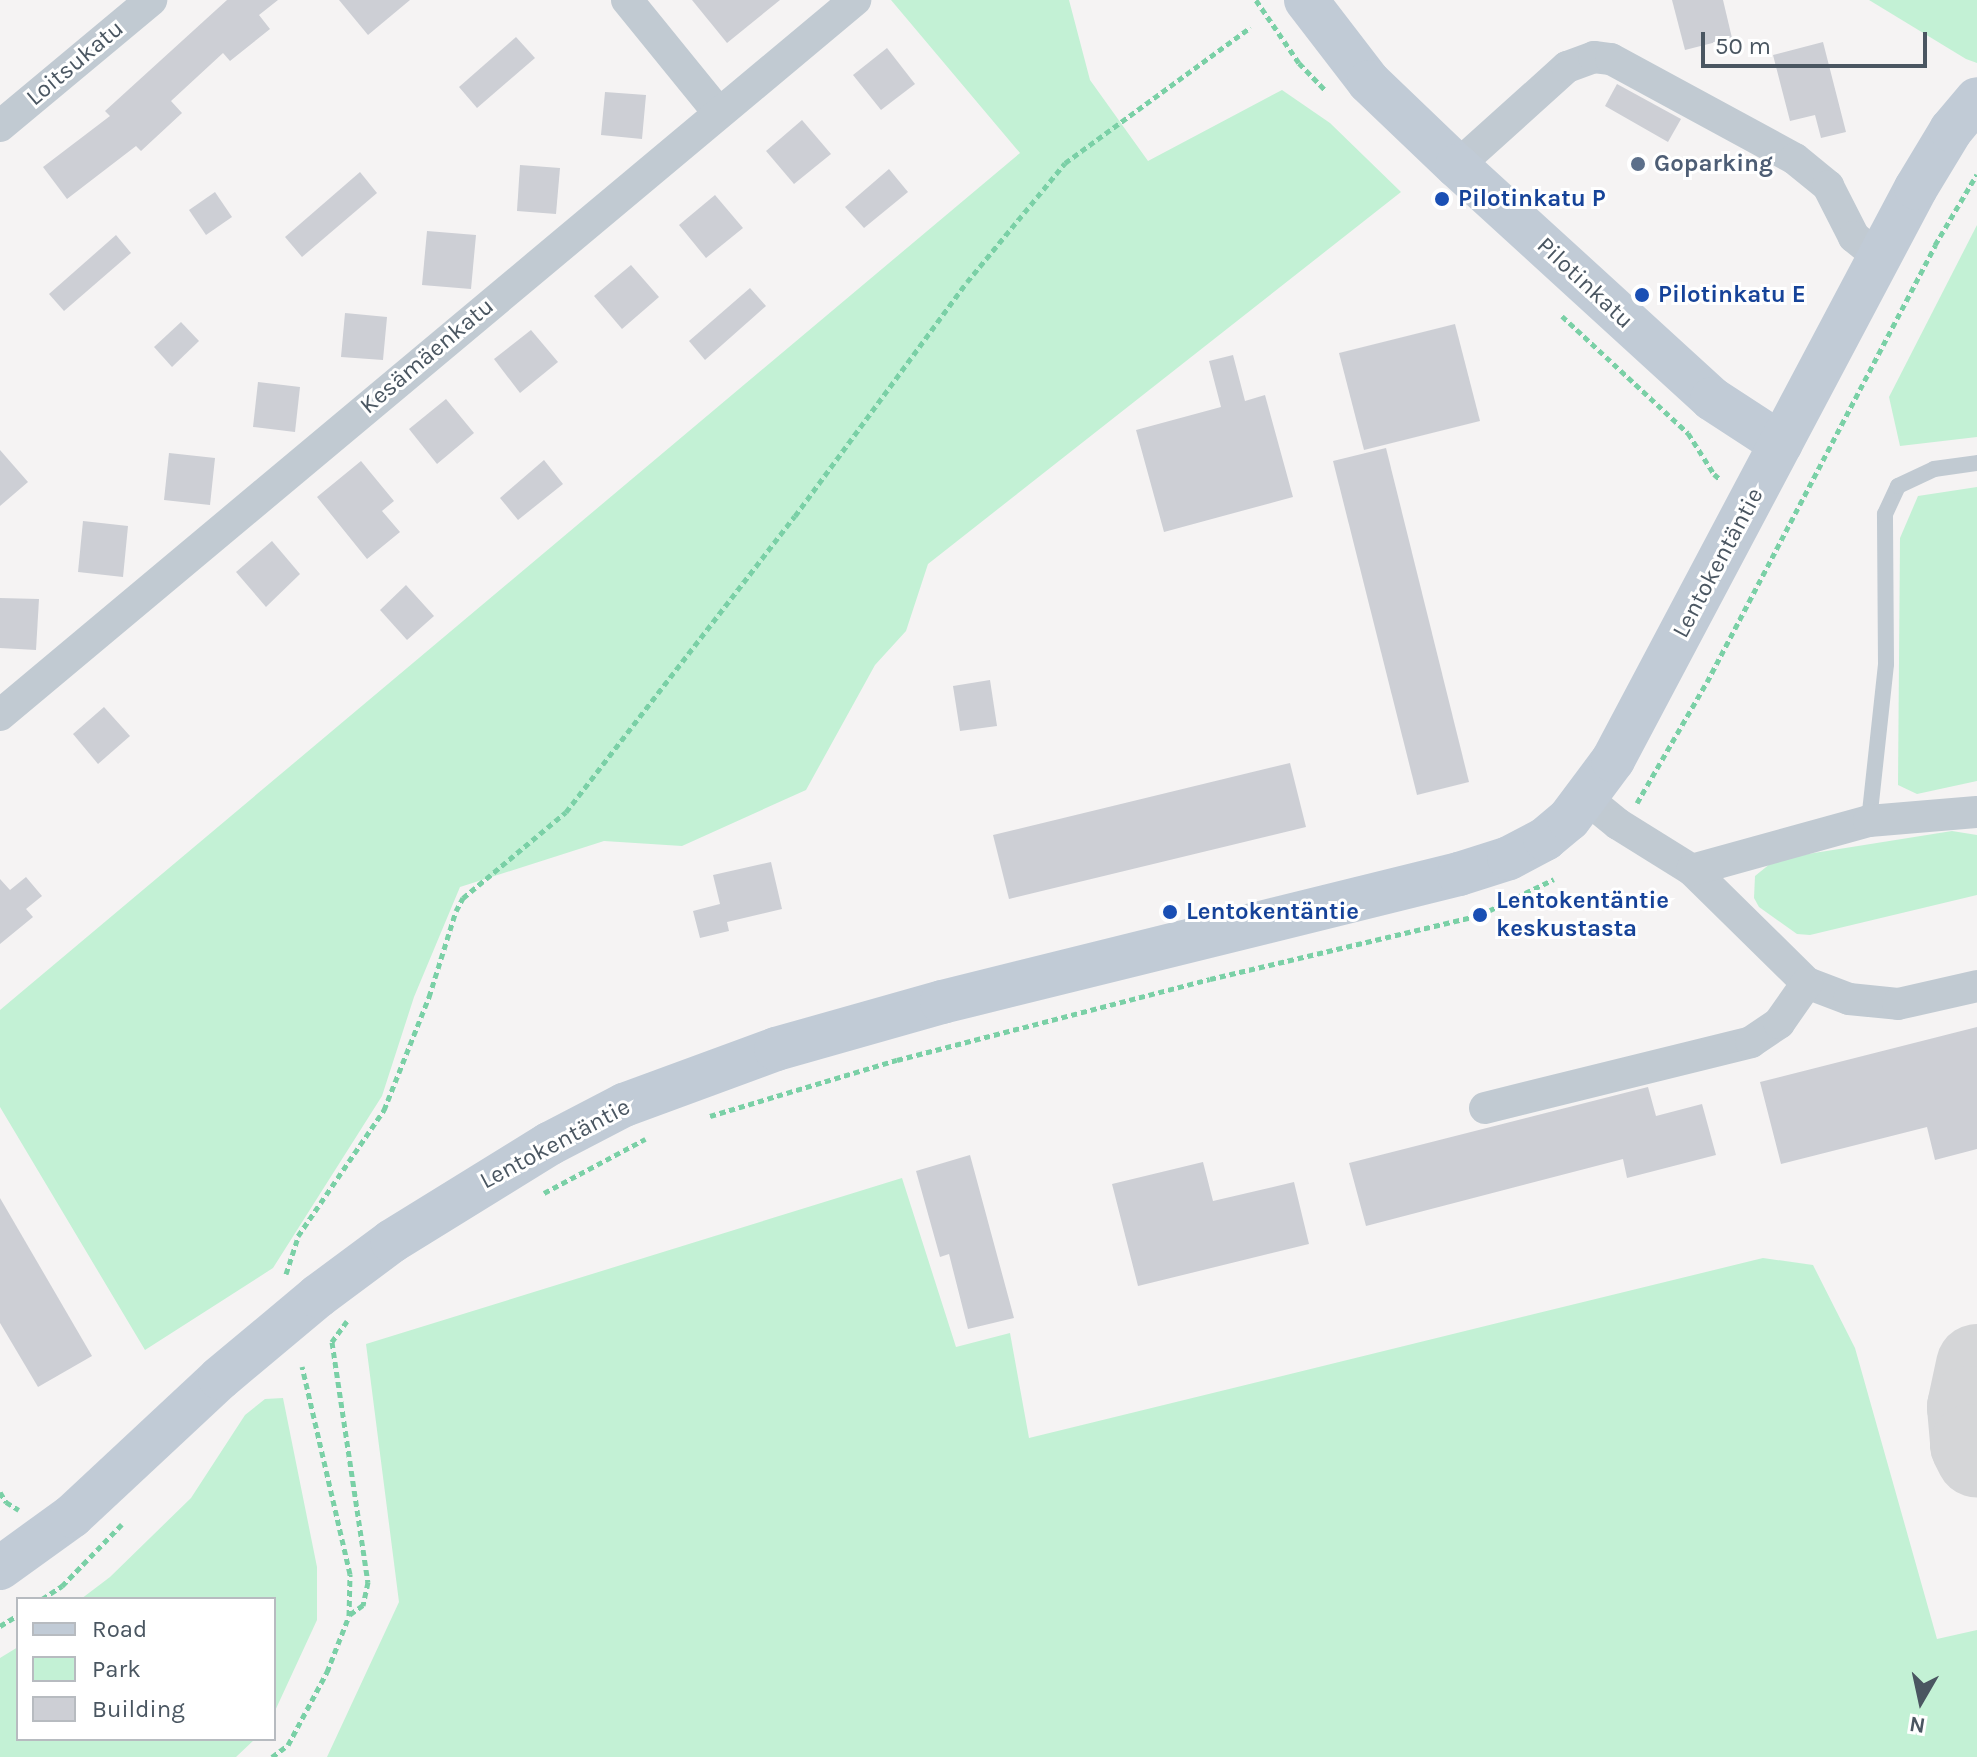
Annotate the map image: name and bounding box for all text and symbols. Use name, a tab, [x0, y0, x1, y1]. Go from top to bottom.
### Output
street label: Loitsukatu	[21, 14, 129, 112]
scale bar	[1705, 16, 1931, 66]
text: 50 m	[1715, 32, 1771, 60]
place label: Goparking	[1654, 150, 1773, 178]
marker: Goparking	[1629, 155, 1647, 173]
place label: Pilotinkatu P	[1458, 185, 1606, 213]
marker: Pilotinkatu P	[1433, 190, 1451, 208]
street label: Pilotinkatu	[1531, 231, 1639, 335]
place label: Pilotinkatu E	[1658, 281, 1806, 309]
marker: Pilotinkatu E	[1633, 286, 1651, 304]
street label: Kesämäenkatu	[354, 292, 500, 420]
street label: Lentokentäntie	[1666, 483, 1770, 643]
place label: Lentokentäntie keskustasta	[1496, 887, 1669, 943]
place label: Lentokentäntie	[1186, 898, 1359, 926]
marker: Lentokentäntie	[1161, 903, 1179, 921]
marker: Lentokentäntie keskustasta	[1471, 906, 1489, 924]
street label: Lentokentäntie	[475, 1092, 635, 1196]
legend	[16, 1597, 276, 1741]
text: Road	[92, 1615, 147, 1643]
text: Park	[92, 1655, 141, 1683]
north arrow	[1881, 1661, 1961, 1741]
text: Building	[92, 1695, 185, 1723]
text: N	[1907, 1711, 1927, 1739]

